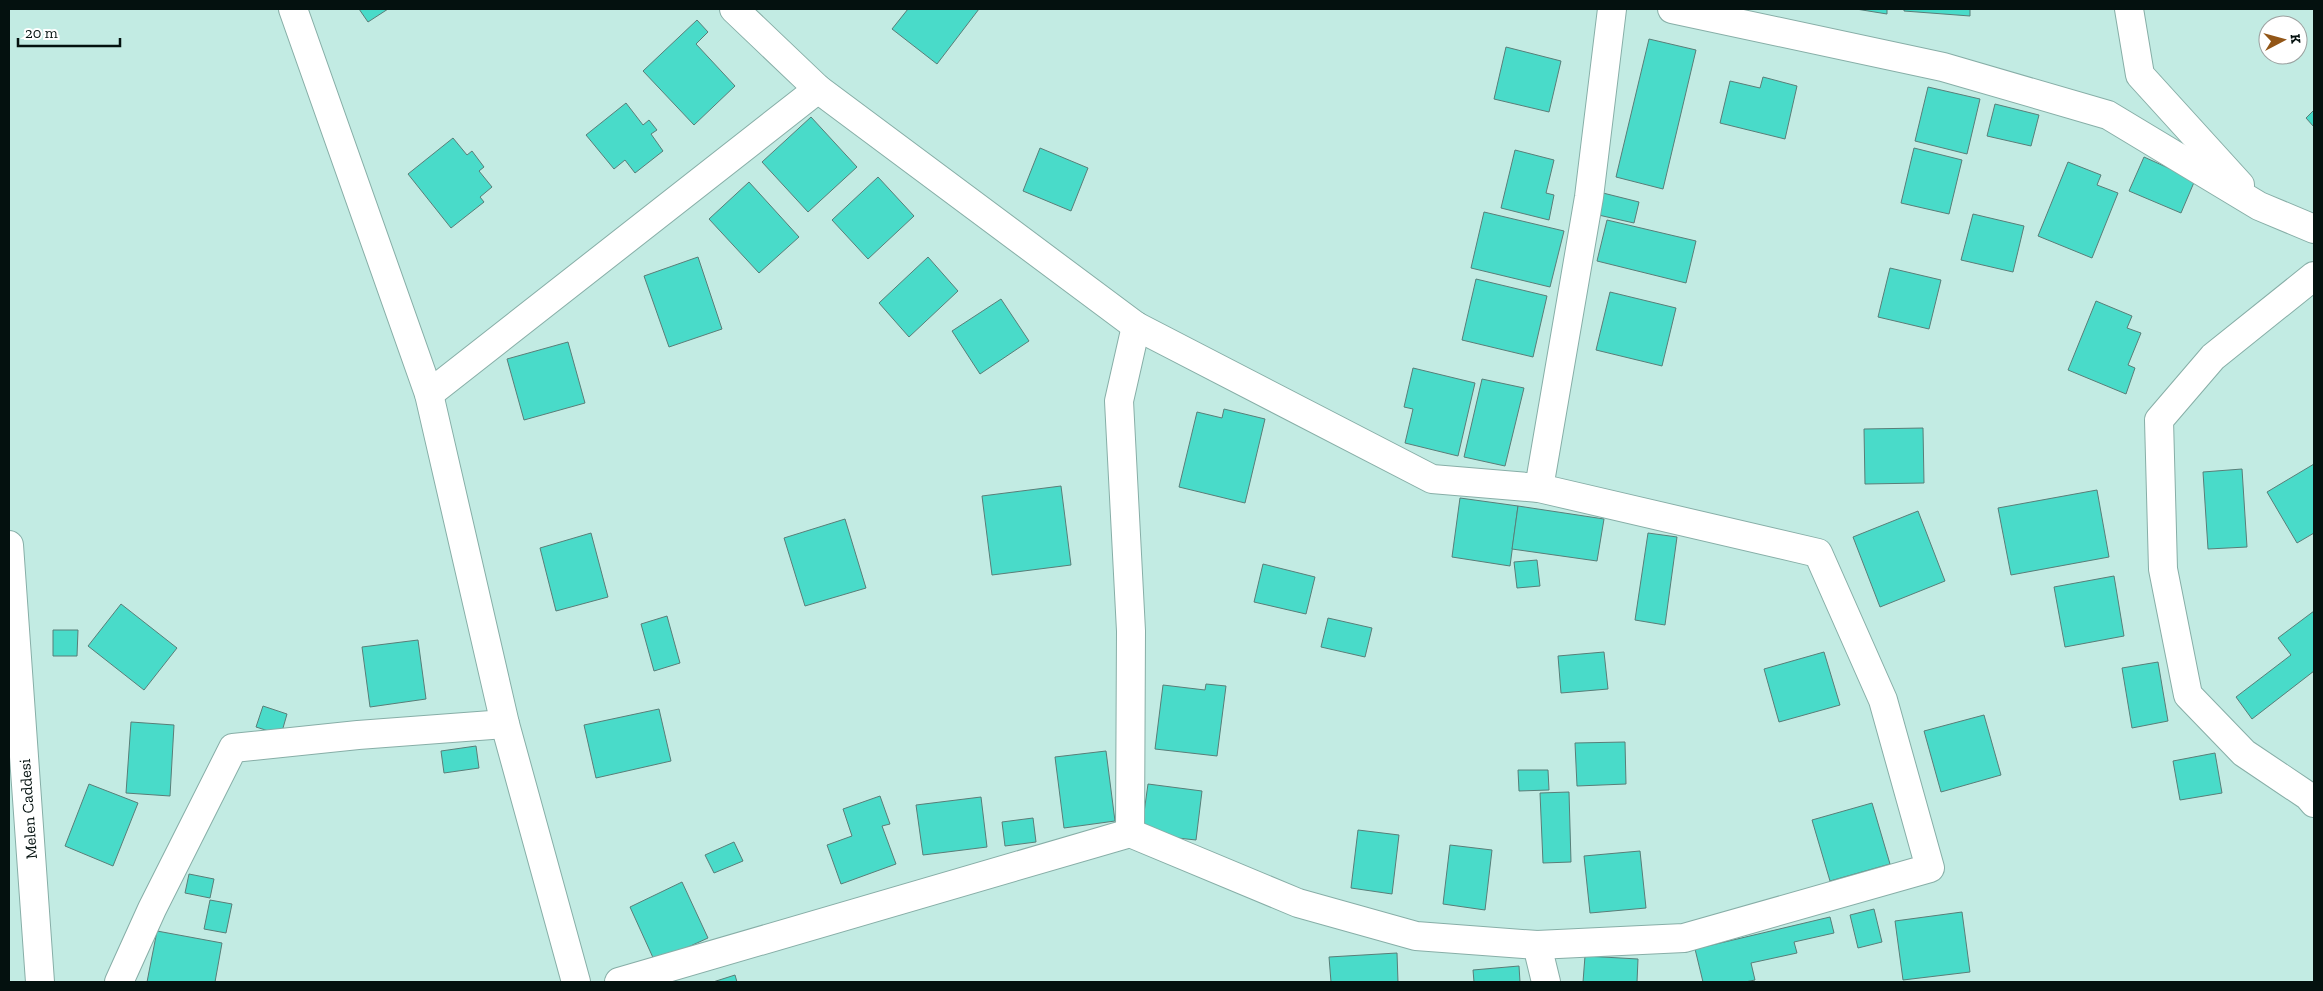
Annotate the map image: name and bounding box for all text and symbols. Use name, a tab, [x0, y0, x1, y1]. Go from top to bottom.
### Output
scale bar	[18, 15, 120, 47]
north arrow	[2258, 15, 2308, 65]
text: 20 m	[25, 24, 58, 42]
text: K	[2286, 33, 2304, 45]
street label: Melen Caddesi	[15, 758, 41, 860]

